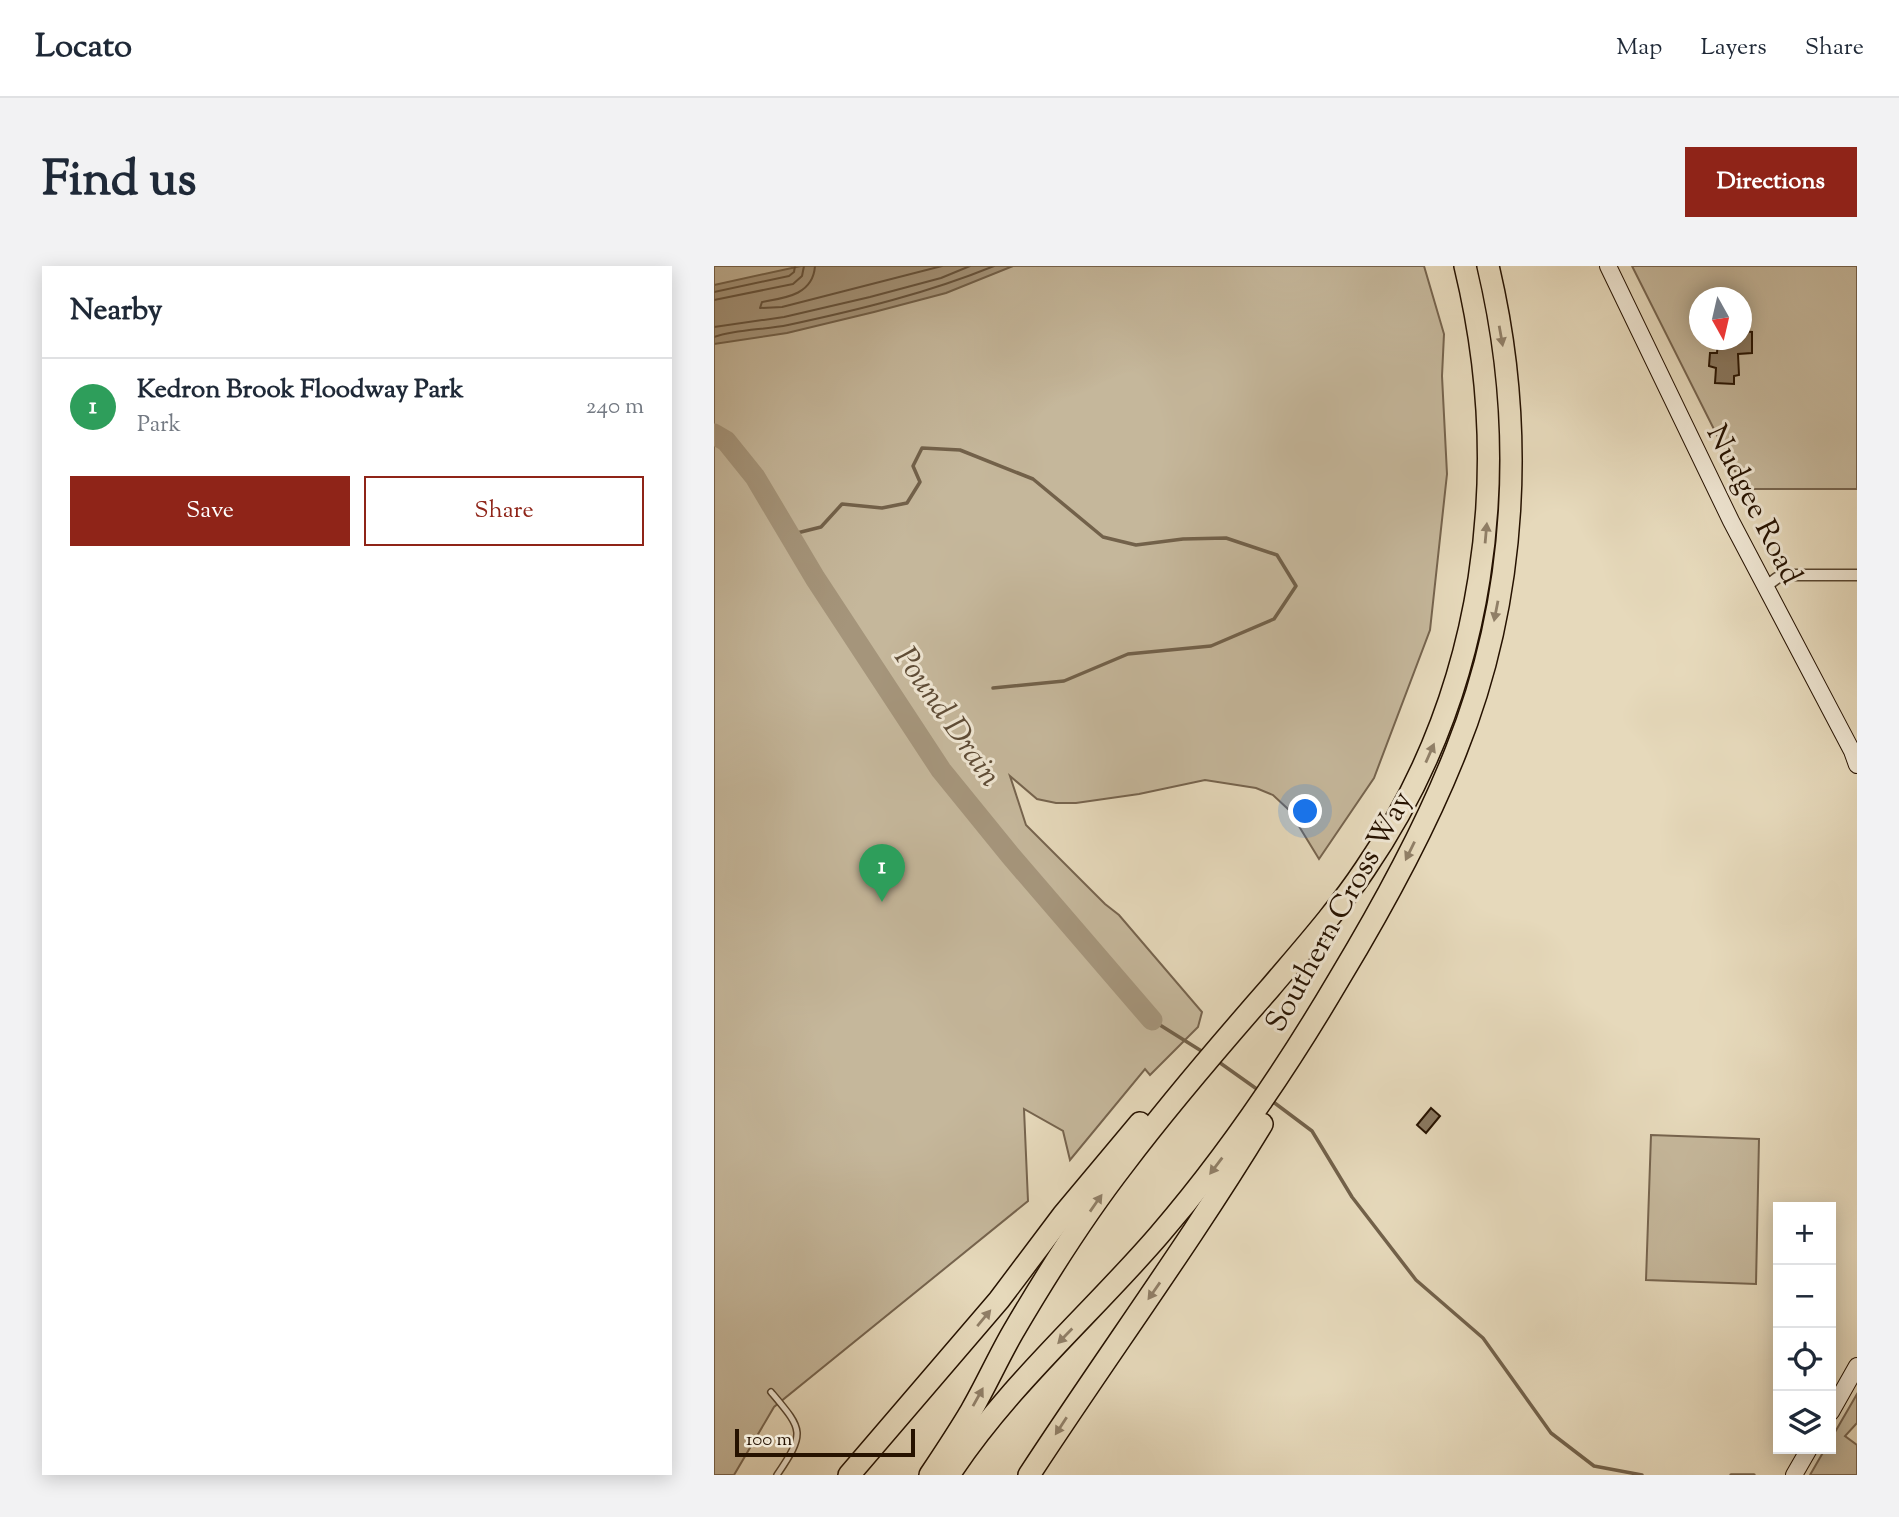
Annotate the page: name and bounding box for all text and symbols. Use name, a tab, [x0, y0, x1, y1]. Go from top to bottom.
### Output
text: Locato	[35, 24, 132, 72]
text: Map	[1616, 31, 1662, 65]
text: Layers	[1700, 31, 1767, 65]
text: Share	[1805, 31, 1864, 65]
text: Find us	[42, 147, 196, 217]
button: Directions	[1685, 147, 1857, 217]
north arrow	[1689, 287, 1752, 350]
text: Nearby	[70, 290, 162, 333]
one-way arrow	[1496, 325, 1507, 347]
text: Kedron Brook Floodway Park	[137, 372, 464, 409]
text: 1	[89, 391, 97, 424]
text: 240 m	[586, 391, 644, 424]
text: Park	[137, 409, 181, 442]
street label: Nudgee Road	[1694, 418, 1811, 592]
button: Save	[70, 476, 350, 546]
button: Share	[364, 476, 644, 546]
one-way arrow	[1481, 522, 1492, 544]
one-way arrow	[1491, 600, 1502, 622]
water label: Pound Drain	[881, 639, 1012, 797]
one-way arrow	[1425, 742, 1436, 763]
street label: Southern Cross Way	[1256, 784, 1424, 1041]
your location	[1288, 794, 1322, 828]
one-way arrow	[1404, 841, 1416, 861]
pin: 1	[859, 844, 905, 902]
one-way arrow	[1209, 1157, 1223, 1175]
one-way arrow	[1089, 1194, 1103, 1212]
map controls	[1773, 1202, 1836, 1454]
button: +	[1773, 1202, 1836, 1265]
button: −	[1773, 1265, 1836, 1328]
one-way arrow	[1147, 1282, 1161, 1300]
one-way arrow	[976, 1309, 991, 1326]
one-way arrow	[1057, 1327, 1073, 1344]
button: locate	[1773, 1328, 1836, 1391]
one-way arrow	[972, 1388, 984, 1407]
button: layers	[1773, 1391, 1836, 1454]
one-way arrow	[1055, 1416, 1068, 1436]
scale bar	[735, 1426, 915, 1458]
text: 100 m	[746, 1427, 792, 1454]

